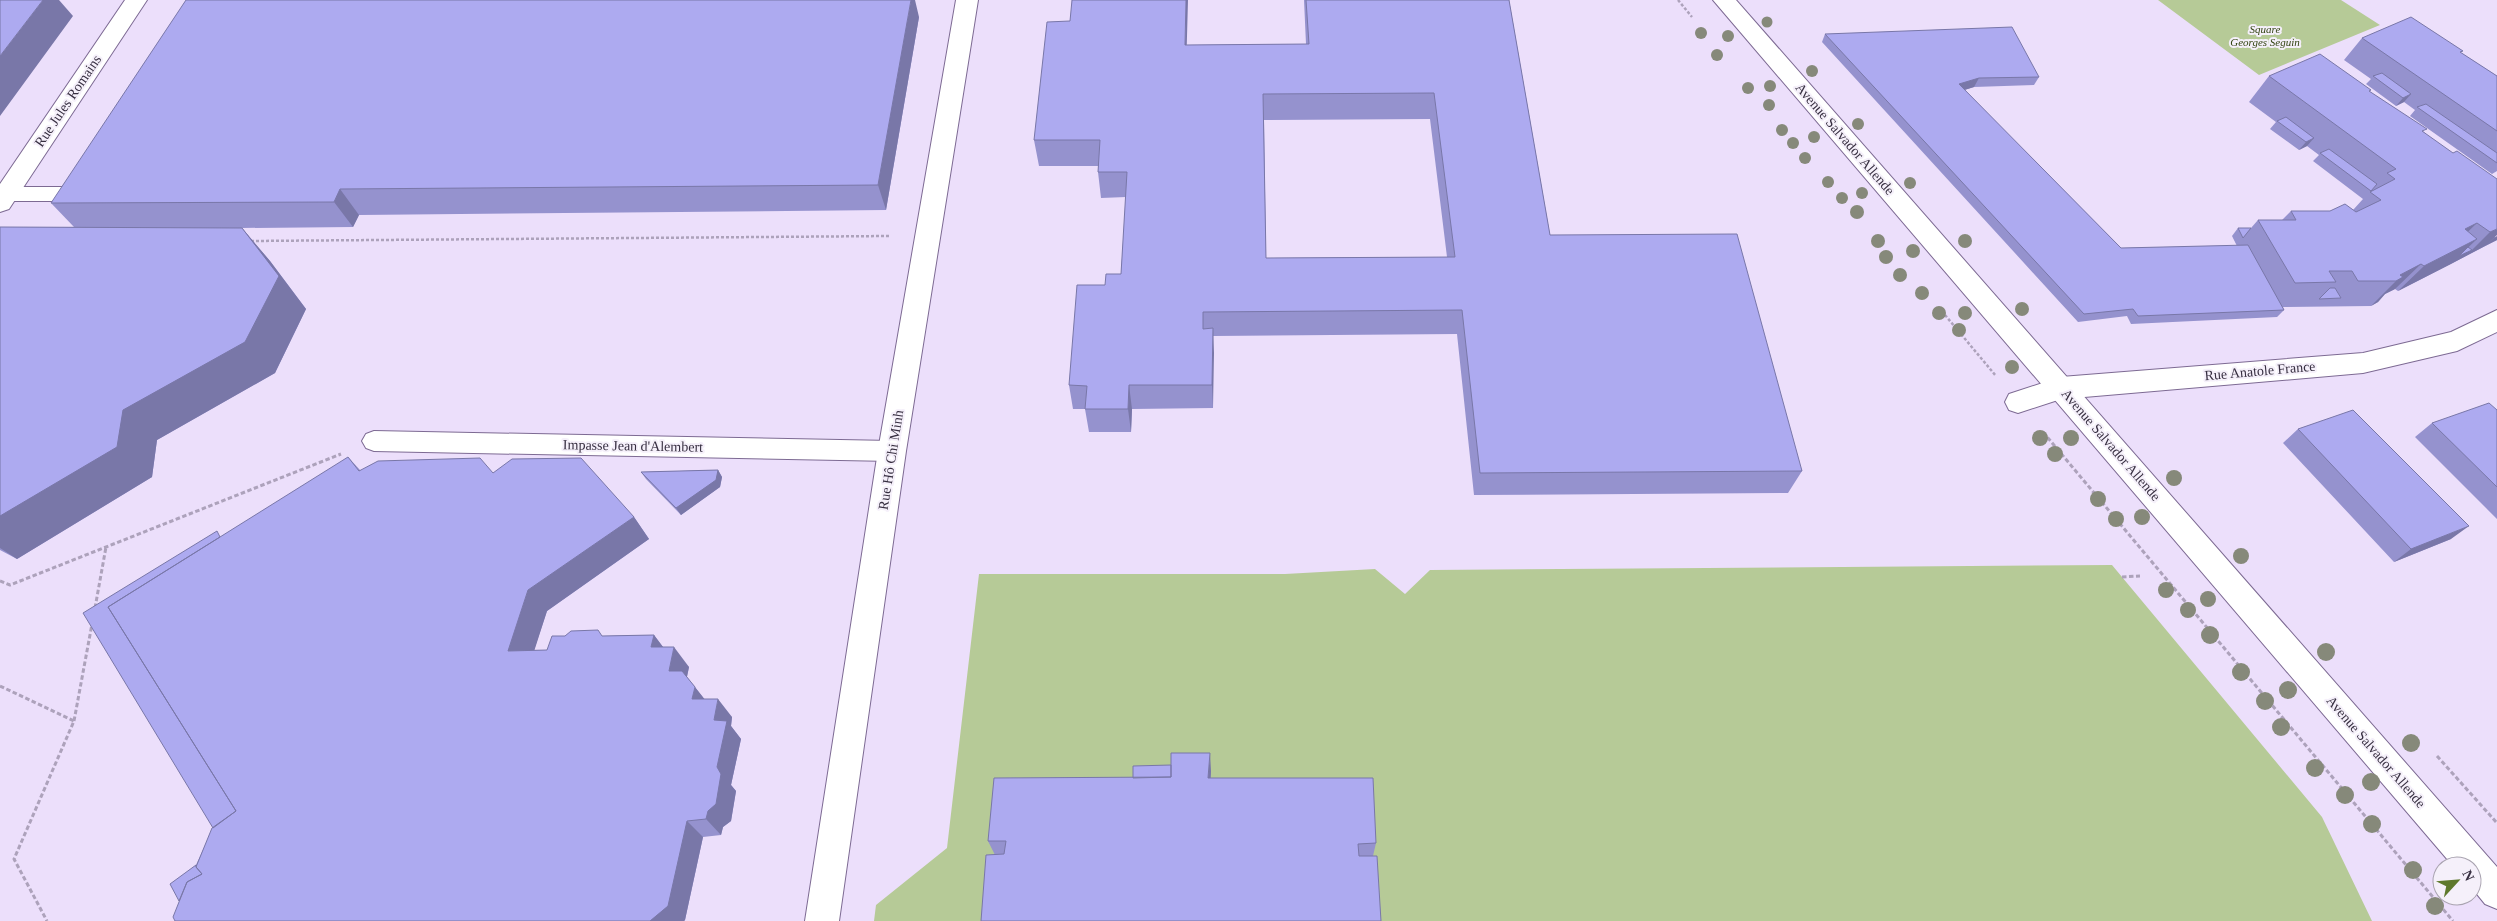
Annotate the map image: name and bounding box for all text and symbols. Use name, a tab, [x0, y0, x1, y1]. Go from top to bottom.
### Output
park label: Square Georges Seguin	[2230, 23, 2300, 48]
street label: Rue Jules Romains	[32, 52, 104, 150]
street label: Avenue Salvador Allende	[1792, 80, 1898, 198]
street label: Rue Anatole France	[2204, 359, 2316, 383]
street label: Avenue Salvador Allende	[2058, 386, 2164, 504]
street label: Rue Hô Chi Minh	[876, 409, 906, 511]
street label: Impasse Jean d'Alembert	[563, 437, 703, 455]
street label: Avenue Salvador Allende	[2323, 693, 2429, 811]
north arrow	[2432, 856, 2482, 906]
text: N	[2459, 868, 2477, 883]

